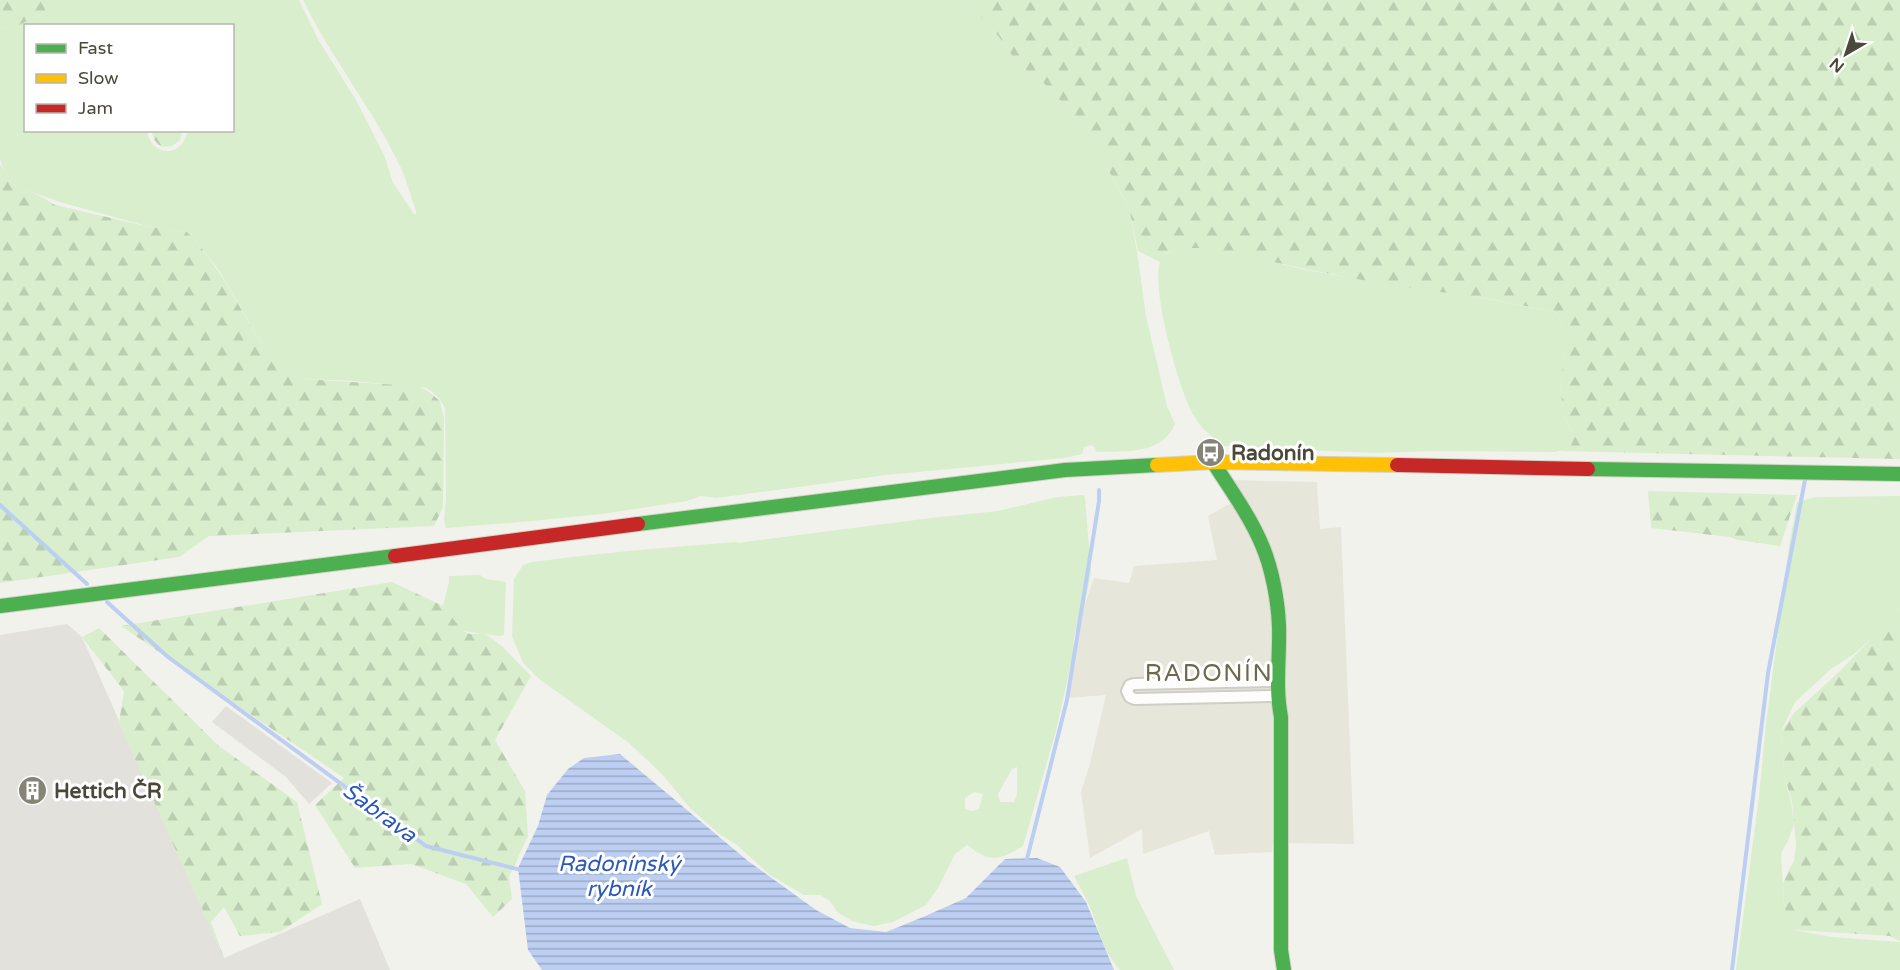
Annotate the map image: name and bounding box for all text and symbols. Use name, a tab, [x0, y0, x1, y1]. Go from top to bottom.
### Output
legend	[24, 24, 234, 132]
north arrow	[1816, 24, 1876, 84]
text: Fast	[78, 37, 113, 59]
text: N	[1826, 53, 1848, 77]
text: Slow	[78, 67, 119, 89]
text: Jam	[78, 97, 113, 119]
bus stop icon: Radonín	[1194, 437, 1226, 469]
place label: Radonín	[1231, 441, 1315, 466]
district label: RADONÍN	[1145, 658, 1273, 688]
building icon: Hettich ČR	[17, 775, 49, 807]
place label: Hettich ČR	[54, 778, 162, 804]
water label: Šabrava	[338, 778, 422, 848]
water label: Radonínský rybník	[558, 851, 682, 902]

